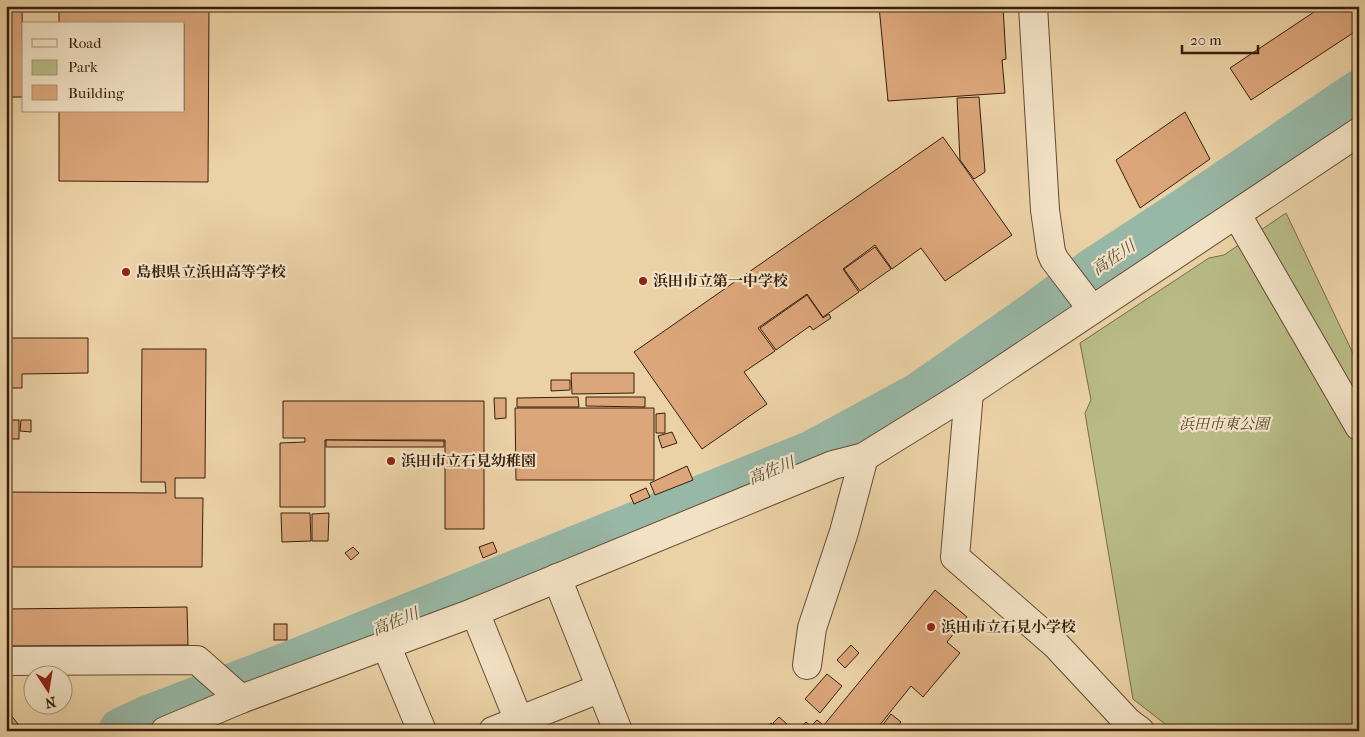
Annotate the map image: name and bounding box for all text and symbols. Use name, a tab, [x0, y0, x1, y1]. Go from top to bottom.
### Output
legend	[22, 22, 185, 112]
scale bar	[1182, 22, 1259, 54]
text: 20 m	[1190, 31, 1222, 49]
text: Road	[68, 34, 102, 52]
text: Park	[68, 58, 98, 76]
text: Building	[68, 84, 125, 102]
water label: 高佐川	[1088, 235, 1140, 279]
place label: 島根県立浜田高等学校	[136, 263, 286, 281]
marker: 島根県立浜田高等学校	[120, 266, 132, 278]
place label: 浜田市立第一中学校	[653, 272, 788, 290]
marker: 浜田市立第一中学校	[637, 275, 649, 287]
park label: 浜田市東公園	[1179, 415, 1272, 433]
place label: 浜田市立石見幼稚園	[401, 452, 536, 470]
water label: 高佐川	[745, 452, 799, 488]
marker: 浜田市立石見幼稚園	[385, 455, 397, 467]
water label: 高佐川	[369, 603, 423, 639]
place label: 浜田市立石見小学校	[941, 618, 1076, 636]
marker: 浜田市立石見小学校	[925, 621, 937, 633]
north arrow	[22, 664, 72, 714]
text: N	[43, 693, 58, 712]

